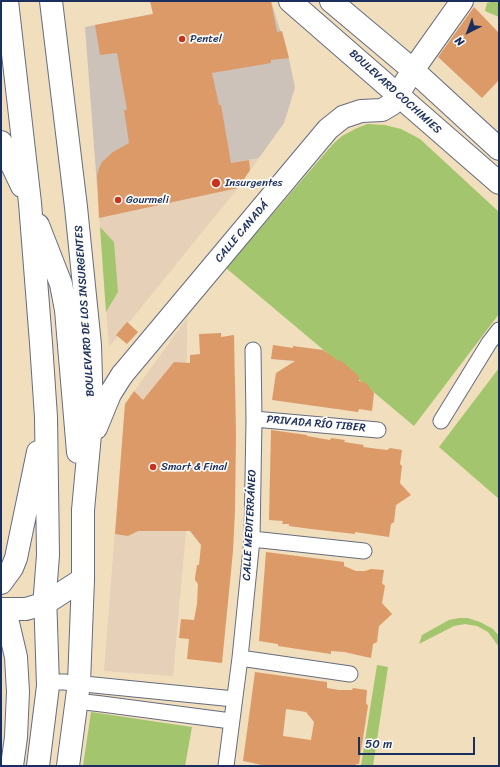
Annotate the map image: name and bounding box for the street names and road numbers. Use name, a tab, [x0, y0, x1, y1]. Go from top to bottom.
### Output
street label: BOULEVARD COCHIMIES	[346, 47, 444, 137]
street label: CALLE CANADÁ	[213, 199, 271, 265]
street label: BOULEVARD DE LOS INSURGENTES	[72, 225, 98, 397]
street label: PRIVADA RÍO TIBER	[266, 413, 366, 435]
street label: CALLE MEDITERRÁNEO	[240, 469, 260, 581]

